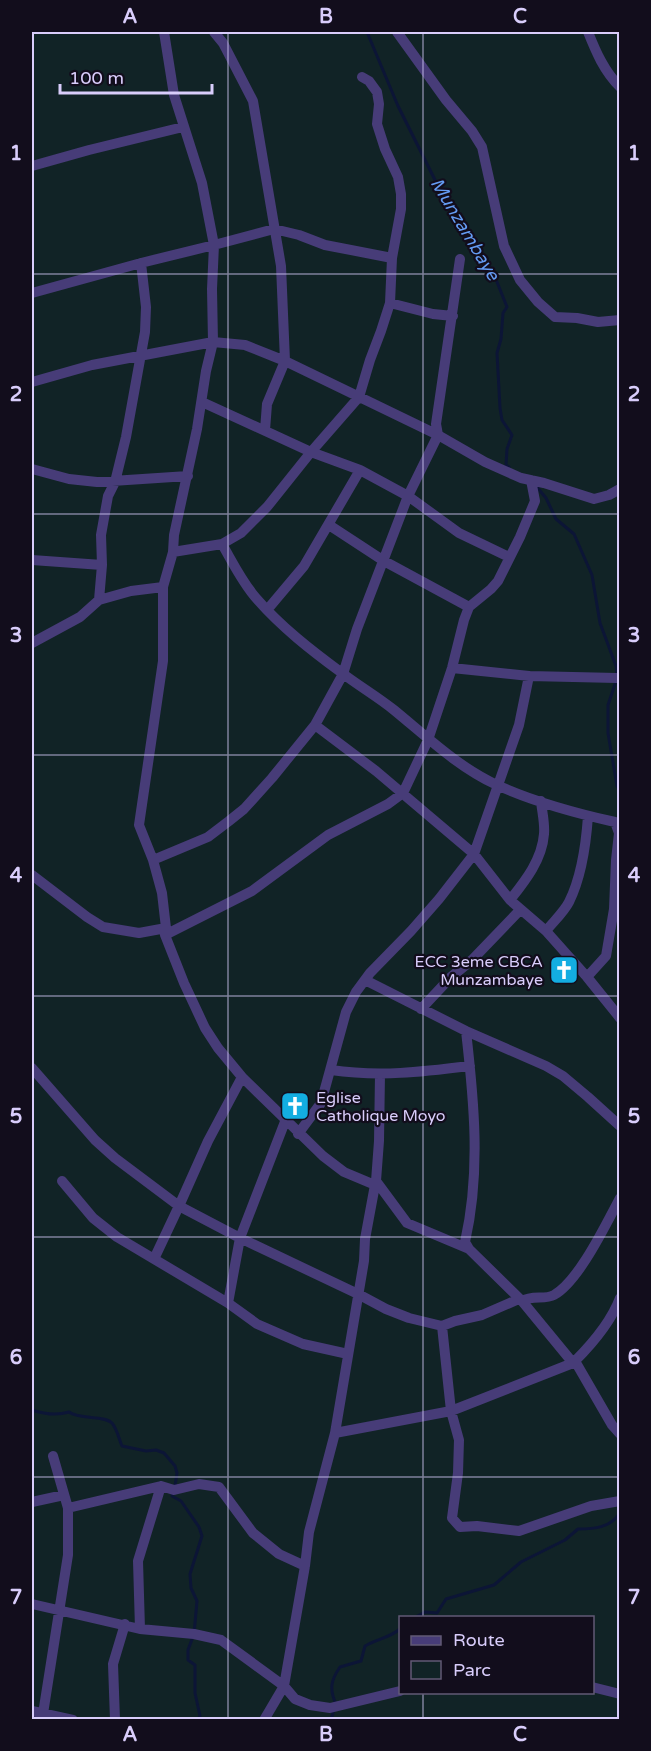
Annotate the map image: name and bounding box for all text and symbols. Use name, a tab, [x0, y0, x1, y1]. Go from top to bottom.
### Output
text: A	[123, 5, 138, 29]
text: B	[319, 5, 333, 29]
text: C	[513, 5, 527, 29]
scale bar	[60, 57, 212, 95]
text: 100 m	[69, 67, 124, 89]
text: 1	[10, 142, 22, 166]
text: 1	[628, 142, 640, 166]
water label: Munzambaye	[426, 174, 505, 285]
text: 2	[10, 383, 22, 407]
text: 2	[628, 383, 640, 407]
text: 3	[10, 624, 22, 648]
text: 3	[628, 624, 640, 648]
text: 4	[10, 864, 23, 888]
text: 4	[628, 864, 641, 888]
place label: ECC 3eme CBCA Munzambaye	[415, 952, 543, 990]
church icon: ECC 3eme CBCA Munzambaye	[548, 954, 580, 986]
place label: Eglise Catholique Moyo	[316, 1088, 446, 1126]
church icon: Eglise Catholique Moyo	[279, 1090, 311, 1122]
text: 5	[10, 1105, 22, 1129]
text: 5	[628, 1105, 640, 1129]
text: 6	[10, 1346, 22, 1370]
text: 6	[628, 1346, 640, 1370]
text: 7	[10, 1586, 22, 1610]
text: 7	[628, 1586, 640, 1610]
legend	[399, 1616, 594, 1694]
text: Route	[453, 1629, 505, 1651]
text: Parc	[453, 1659, 491, 1681]
text: A	[123, 1723, 138, 1747]
text: B	[319, 1723, 333, 1747]
text: C	[513, 1723, 527, 1747]

